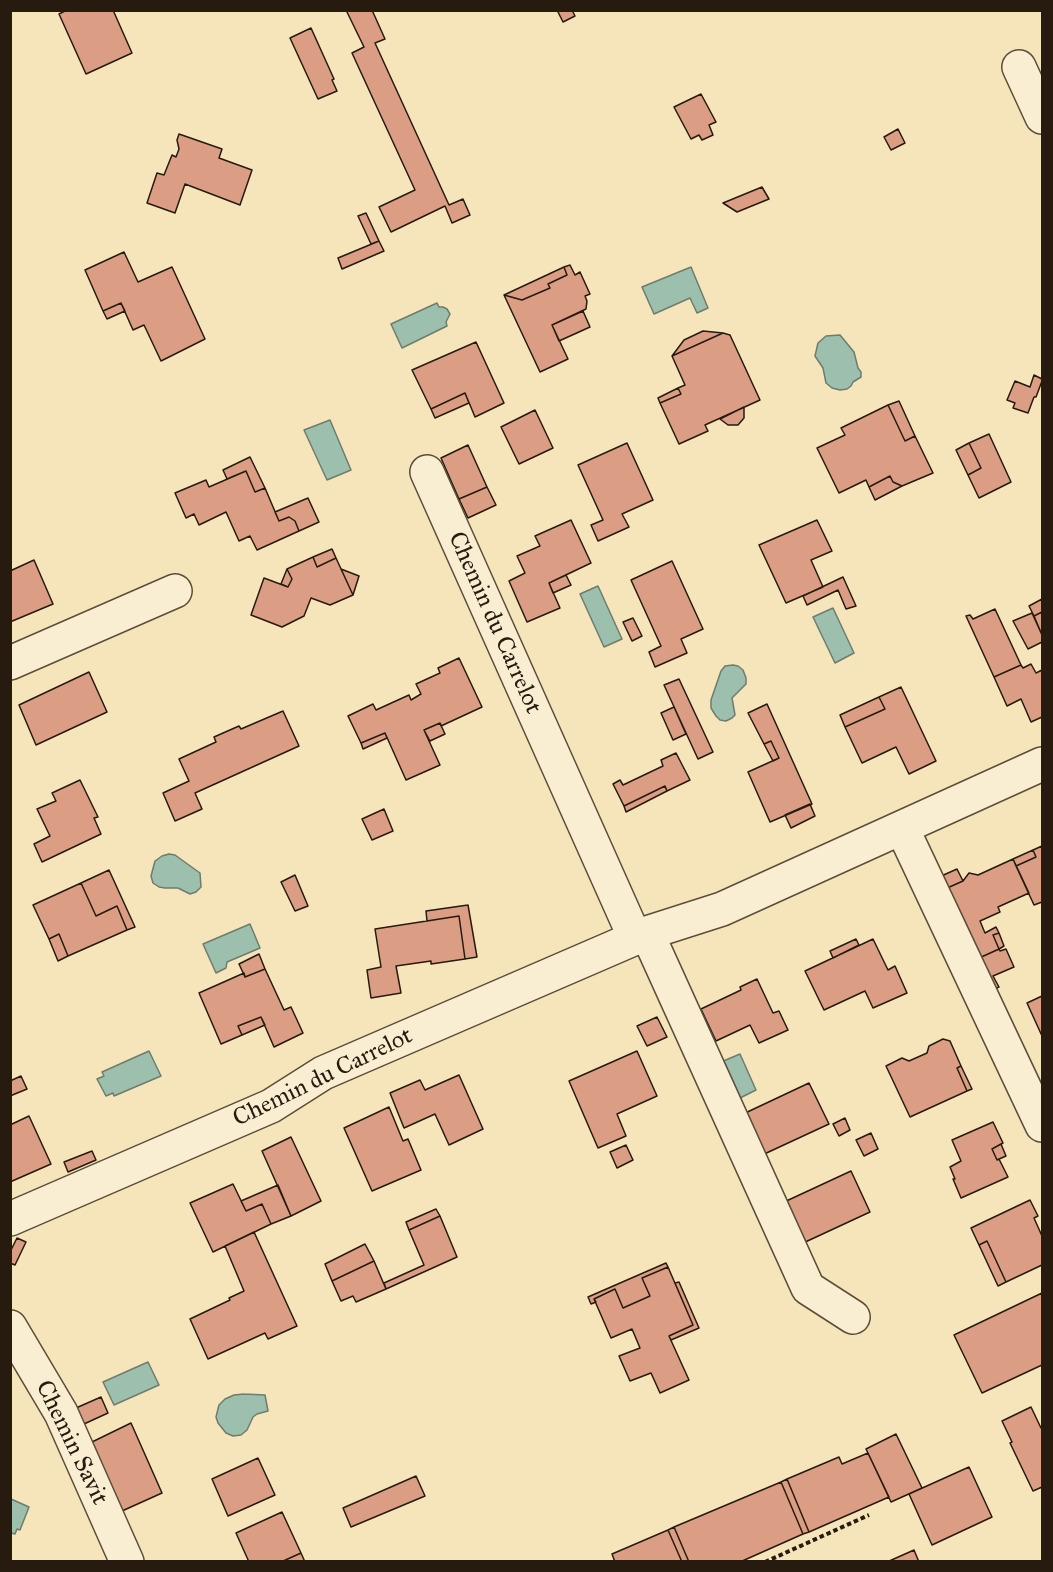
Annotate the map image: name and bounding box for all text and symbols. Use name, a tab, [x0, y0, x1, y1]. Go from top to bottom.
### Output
street label: Chemin du Carrelot	[441, 528, 547, 718]
street label: Chemin du Carrelot	[229, 1022, 417, 1134]
street label: Chemin Savit	[29, 1376, 113, 1510]

